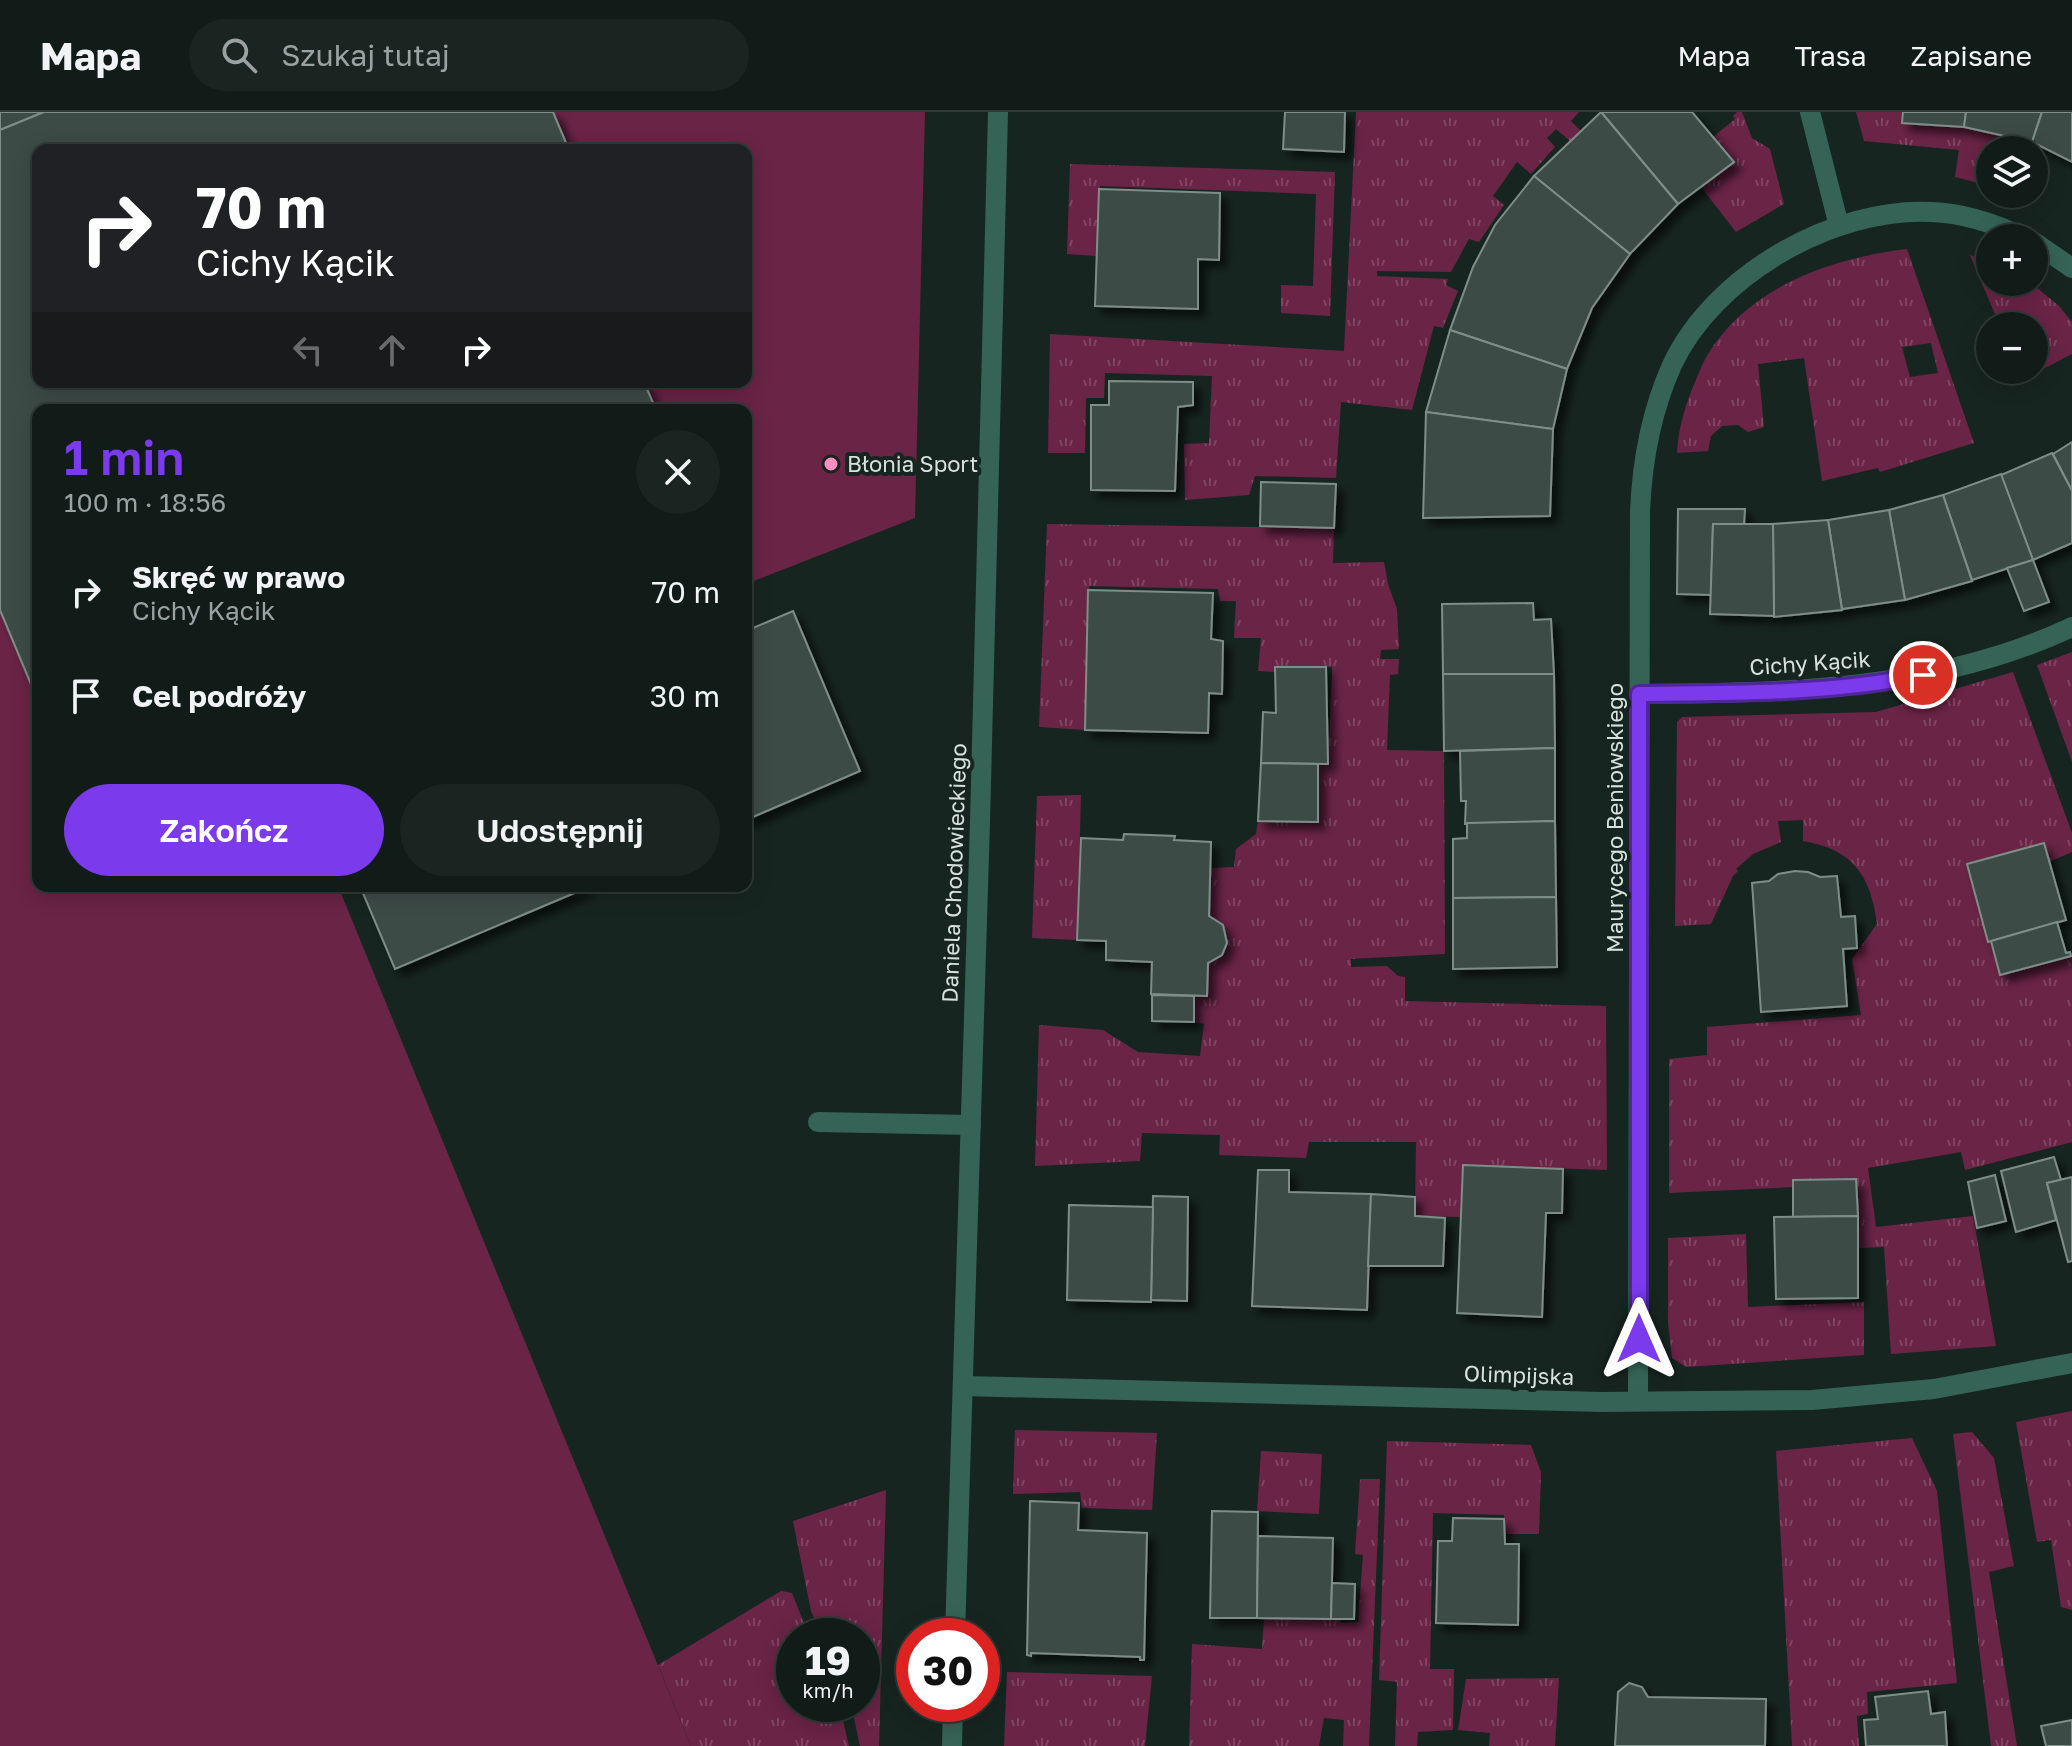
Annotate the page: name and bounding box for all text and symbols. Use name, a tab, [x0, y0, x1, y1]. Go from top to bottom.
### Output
search box	[189, 19, 749, 91]
text: Mapa	[40, 33, 141, 78]
icon: search	[217, 33, 261, 77]
text: Szukaj tutaj	[281, 37, 450, 73]
text: Mapa	[1678, 39, 1751, 72]
text: Trasa	[1795, 39, 1867, 72]
text: Zapisane	[1911, 39, 2032, 72]
map controls	[1976, 136, 2048, 384]
button: layers	[1976, 136, 2048, 208]
text: 70 m	[196, 173, 326, 240]
icon: right	[64, 176, 168, 280]
button: +	[1976, 224, 2048, 296]
text: Cichy Kącik	[196, 241, 395, 284]
button: −	[1976, 312, 2048, 384]
icon: left	[286, 328, 330, 372]
icon: ahead	[370, 328, 414, 372]
icon: right	[454, 328, 498, 372]
text: 1 min	[64, 428, 184, 486]
button: close	[636, 430, 720, 514]
place label: Błonia Sport	[847, 450, 978, 477]
marker: Błonia Sport	[822, 455, 840, 473]
text: 100 m · 18:56	[64, 487, 226, 518]
text: Skręć w prawo	[132, 559, 345, 595]
icon: right	[64, 570, 108, 614]
text: 70 m	[651, 574, 720, 610]
text: Cichy Kącik	[132, 595, 276, 626]
pin	[1889, 641, 1957, 709]
street label: Cichy Kącik	[1748, 645, 1871, 680]
icon: arrive	[1901, 653, 1945, 697]
icon: arrive	[64, 674, 108, 718]
text: Cel podróży	[132, 678, 306, 714]
text: 30 m	[650, 678, 720, 714]
street label: Maurycego Beniowskiego	[1601, 683, 1628, 953]
street label: Daniela Chodowieckiego	[935, 743, 972, 1003]
button: Zakończ	[64, 784, 384, 876]
button: Udostępnij	[400, 784, 720, 876]
position arrow	[1597, 1297, 1681, 1381]
street label: Olimpijska	[1463, 1359, 1575, 1390]
speed limit sign: 30	[896, 1618, 1000, 1722]
text: 19	[805, 1636, 851, 1684]
text: km/h	[803, 1678, 853, 1702]

